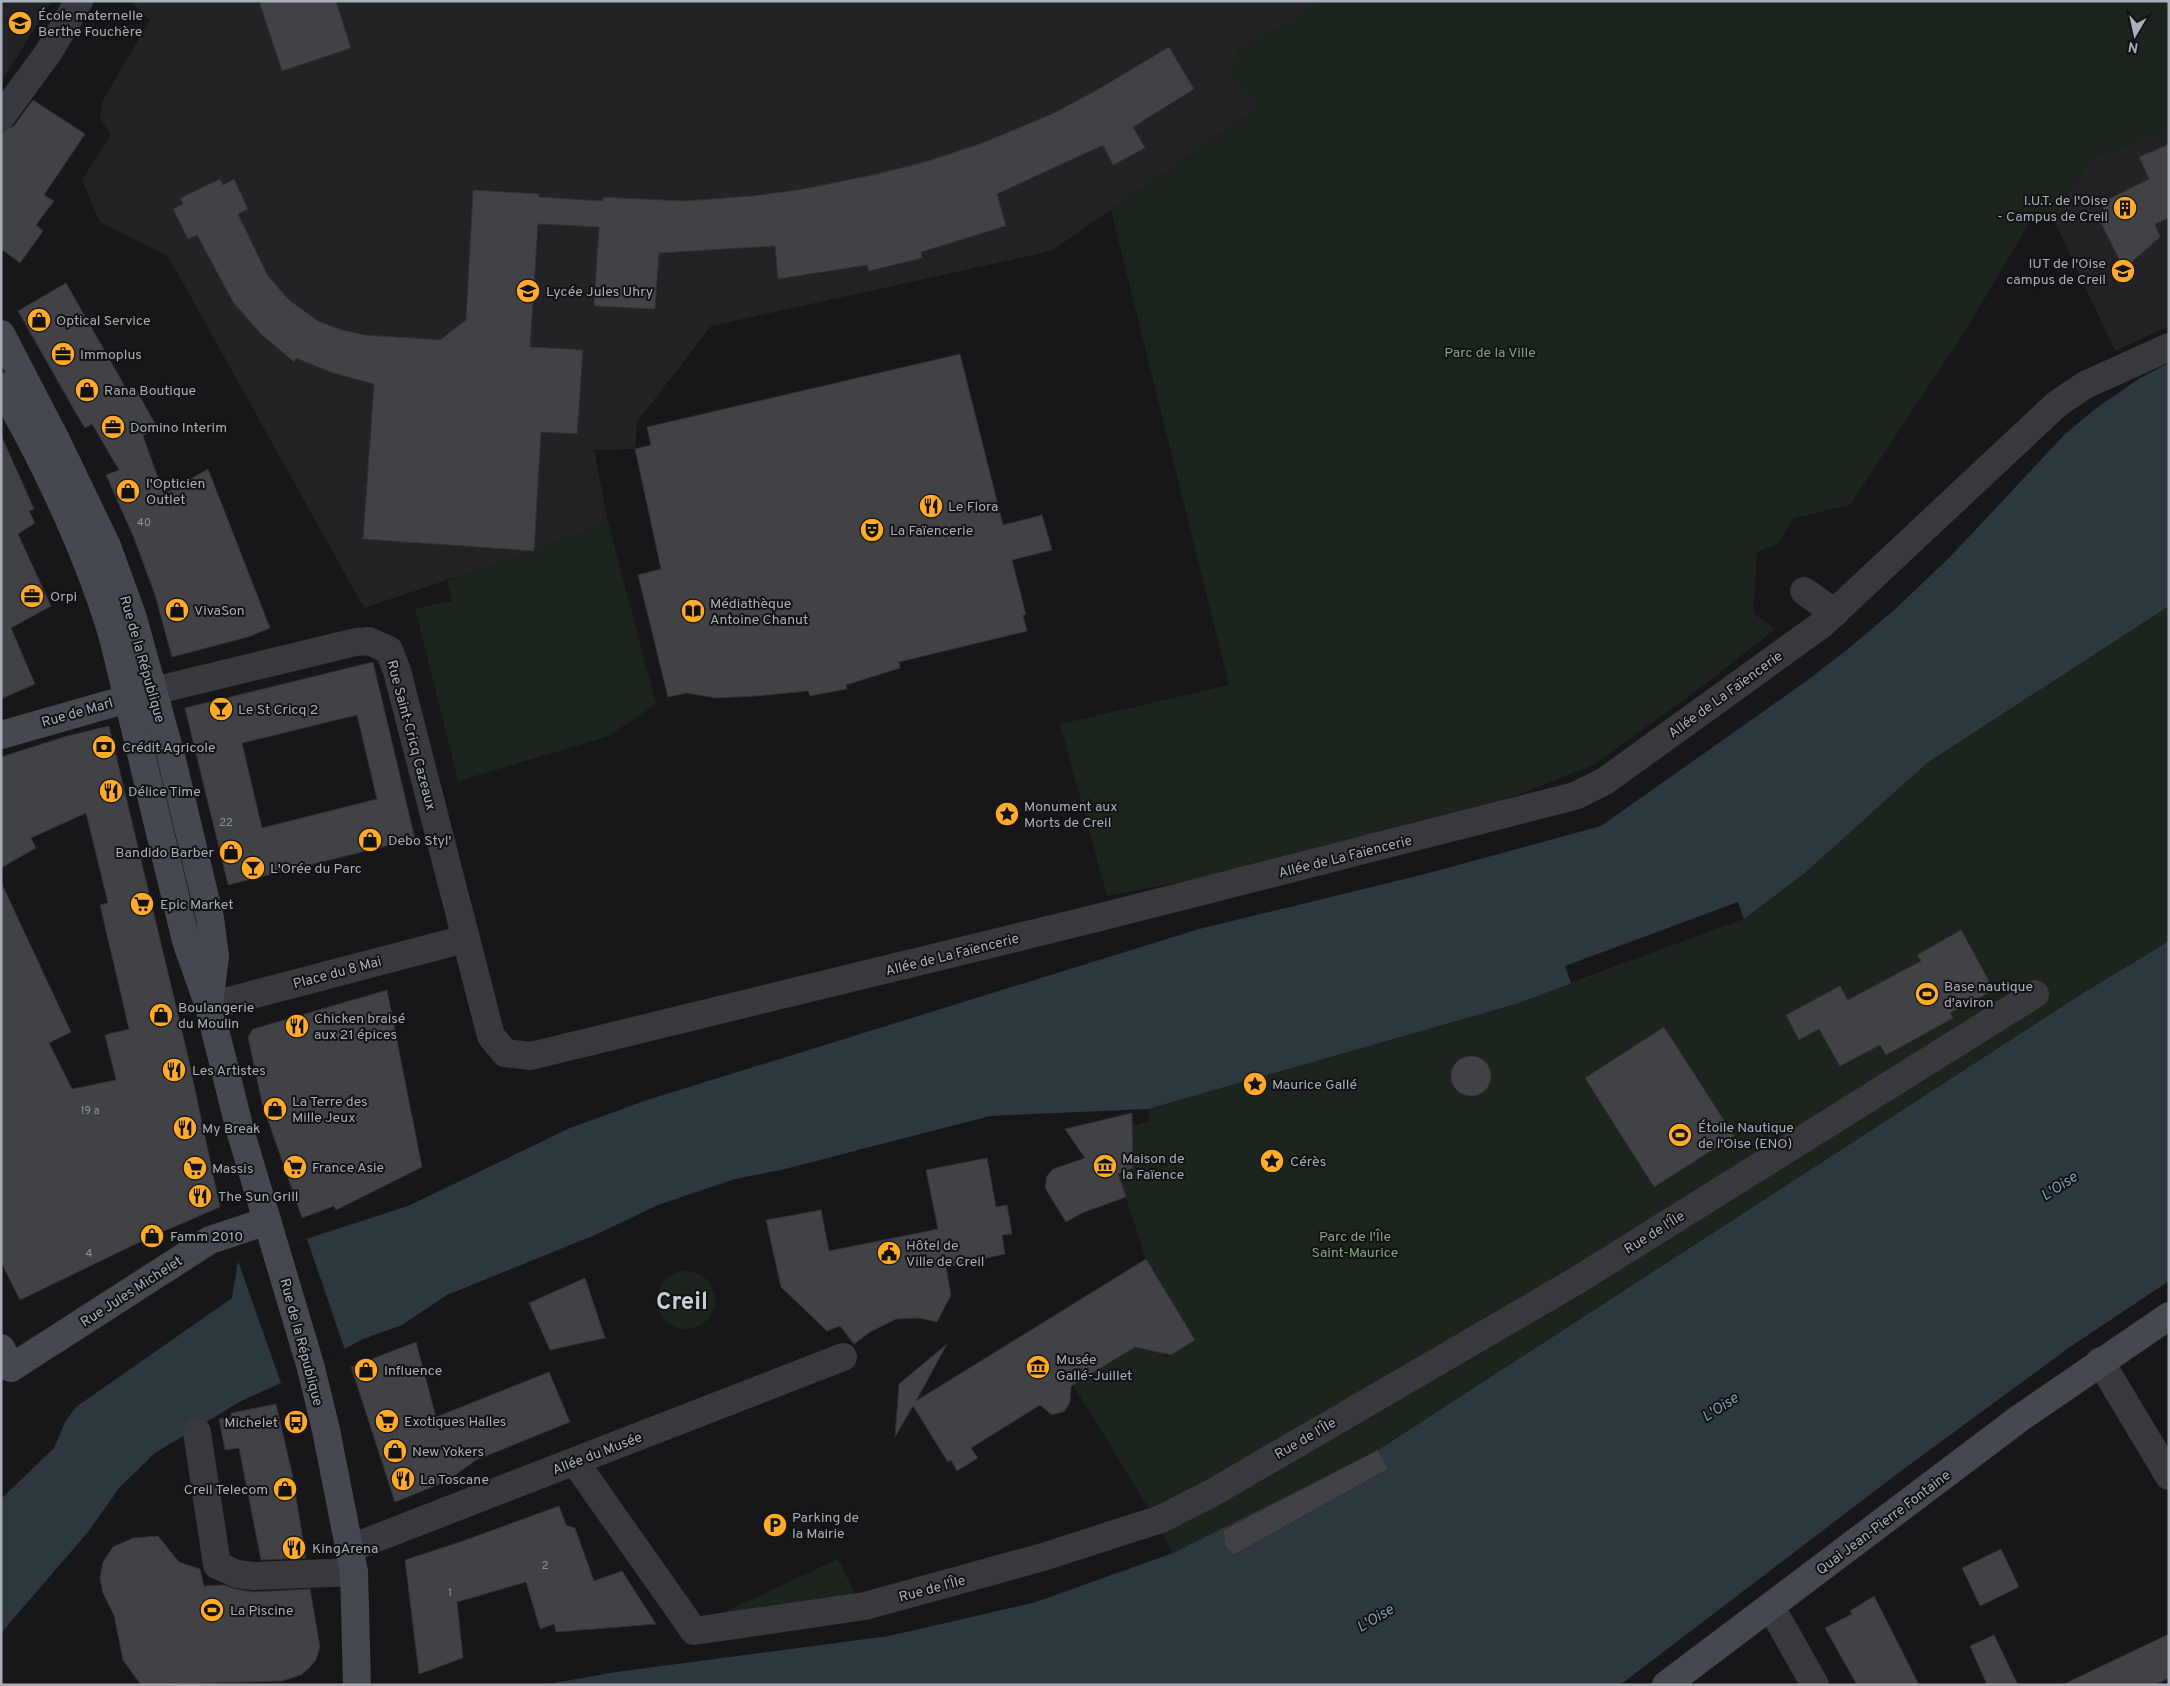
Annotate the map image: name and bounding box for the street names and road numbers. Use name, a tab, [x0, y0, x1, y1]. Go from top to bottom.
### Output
street label: Rue de la République	[115, 594, 168, 725]
street label: Allée de La Faïencerie	[1665, 648, 1786, 742]
street label: Rue Saint-Cricq Cazeaux	[382, 659, 439, 812]
street label: Rue de Marl	[40, 695, 115, 732]
street label: Allée de La Faïencerie	[1277, 833, 1414, 882]
street label: Allée de La Faïencerie	[884, 931, 1021, 980]
street label: Place du 8 Mai	[291, 954, 383, 993]
street label: Rue de l'Île	[1621, 1207, 1688, 1259]
street label: Rue Jules Michelet	[78, 1253, 186, 1332]
street label: Rue de la République	[275, 1277, 326, 1408]
street label: Rue de l'Île	[1271, 1414, 1340, 1464]
street label: Allée du Musée	[550, 1429, 645, 1479]
street label: Quai Jean-Pierre Fontaine	[1813, 1467, 1954, 1579]
street label: Rue de l'Île	[897, 1571, 968, 1606]

